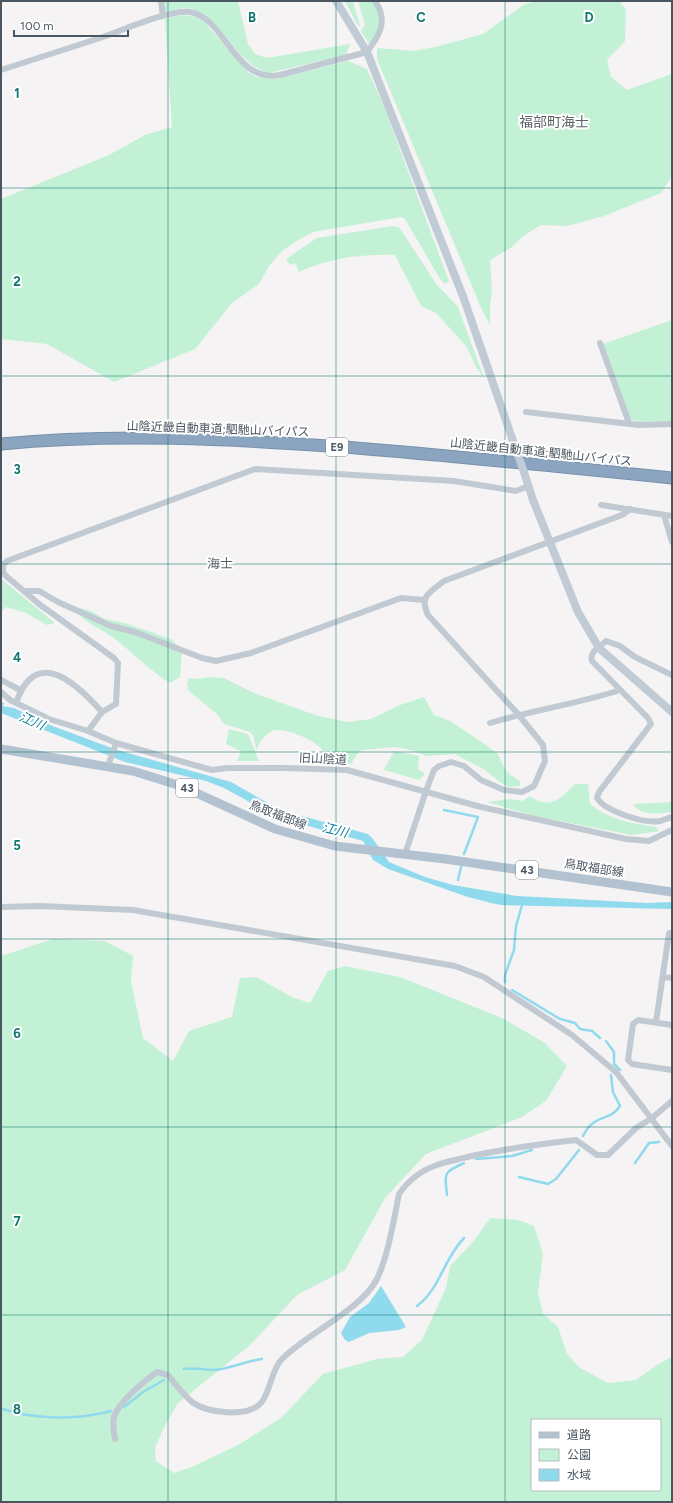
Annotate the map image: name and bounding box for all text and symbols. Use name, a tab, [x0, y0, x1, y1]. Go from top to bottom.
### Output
text: B	[248, 10, 256, 25]
text: C	[416, 10, 426, 25]
text: D	[584, 10, 594, 25]
scale bar	[14, 12, 128, 38]
text: 100 m	[20, 19, 54, 33]
text: 1	[14, 86, 20, 101]
district label: 福部町海士	[519, 114, 589, 131]
text: 2	[13, 274, 21, 289]
street label: 山陰近畿自動車道;駟馳山バイパス	[126, 419, 310, 439]
street label: 山陰近畿自動車道;駟馳山バイパス	[449, 435, 633, 469]
road number: E9	[326, 438, 348, 456]
text: 3	[13, 462, 21, 477]
district label: 海士	[207, 556, 233, 571]
text: 4	[13, 650, 21, 665]
water label: 江川	[17, 709, 49, 734]
street label: 旧山陰道	[299, 751, 347, 767]
road number: 43	[176, 779, 198, 797]
street label: 鳥取福部線	[247, 798, 309, 832]
water label: 江川	[321, 820, 351, 841]
text: 5	[13, 838, 21, 853]
street label: 鳥取福部線	[563, 856, 625, 880]
road number: 43	[516, 861, 538, 879]
text: 6	[13, 1026, 21, 1041]
text: 7	[13, 1214, 21, 1229]
text: 8	[13, 1402, 21, 1417]
legend	[531, 1419, 661, 1491]
text: 道路	[567, 1428, 591, 1442]
text: 公園	[567, 1448, 591, 1462]
text: 水域	[567, 1468, 591, 1482]

